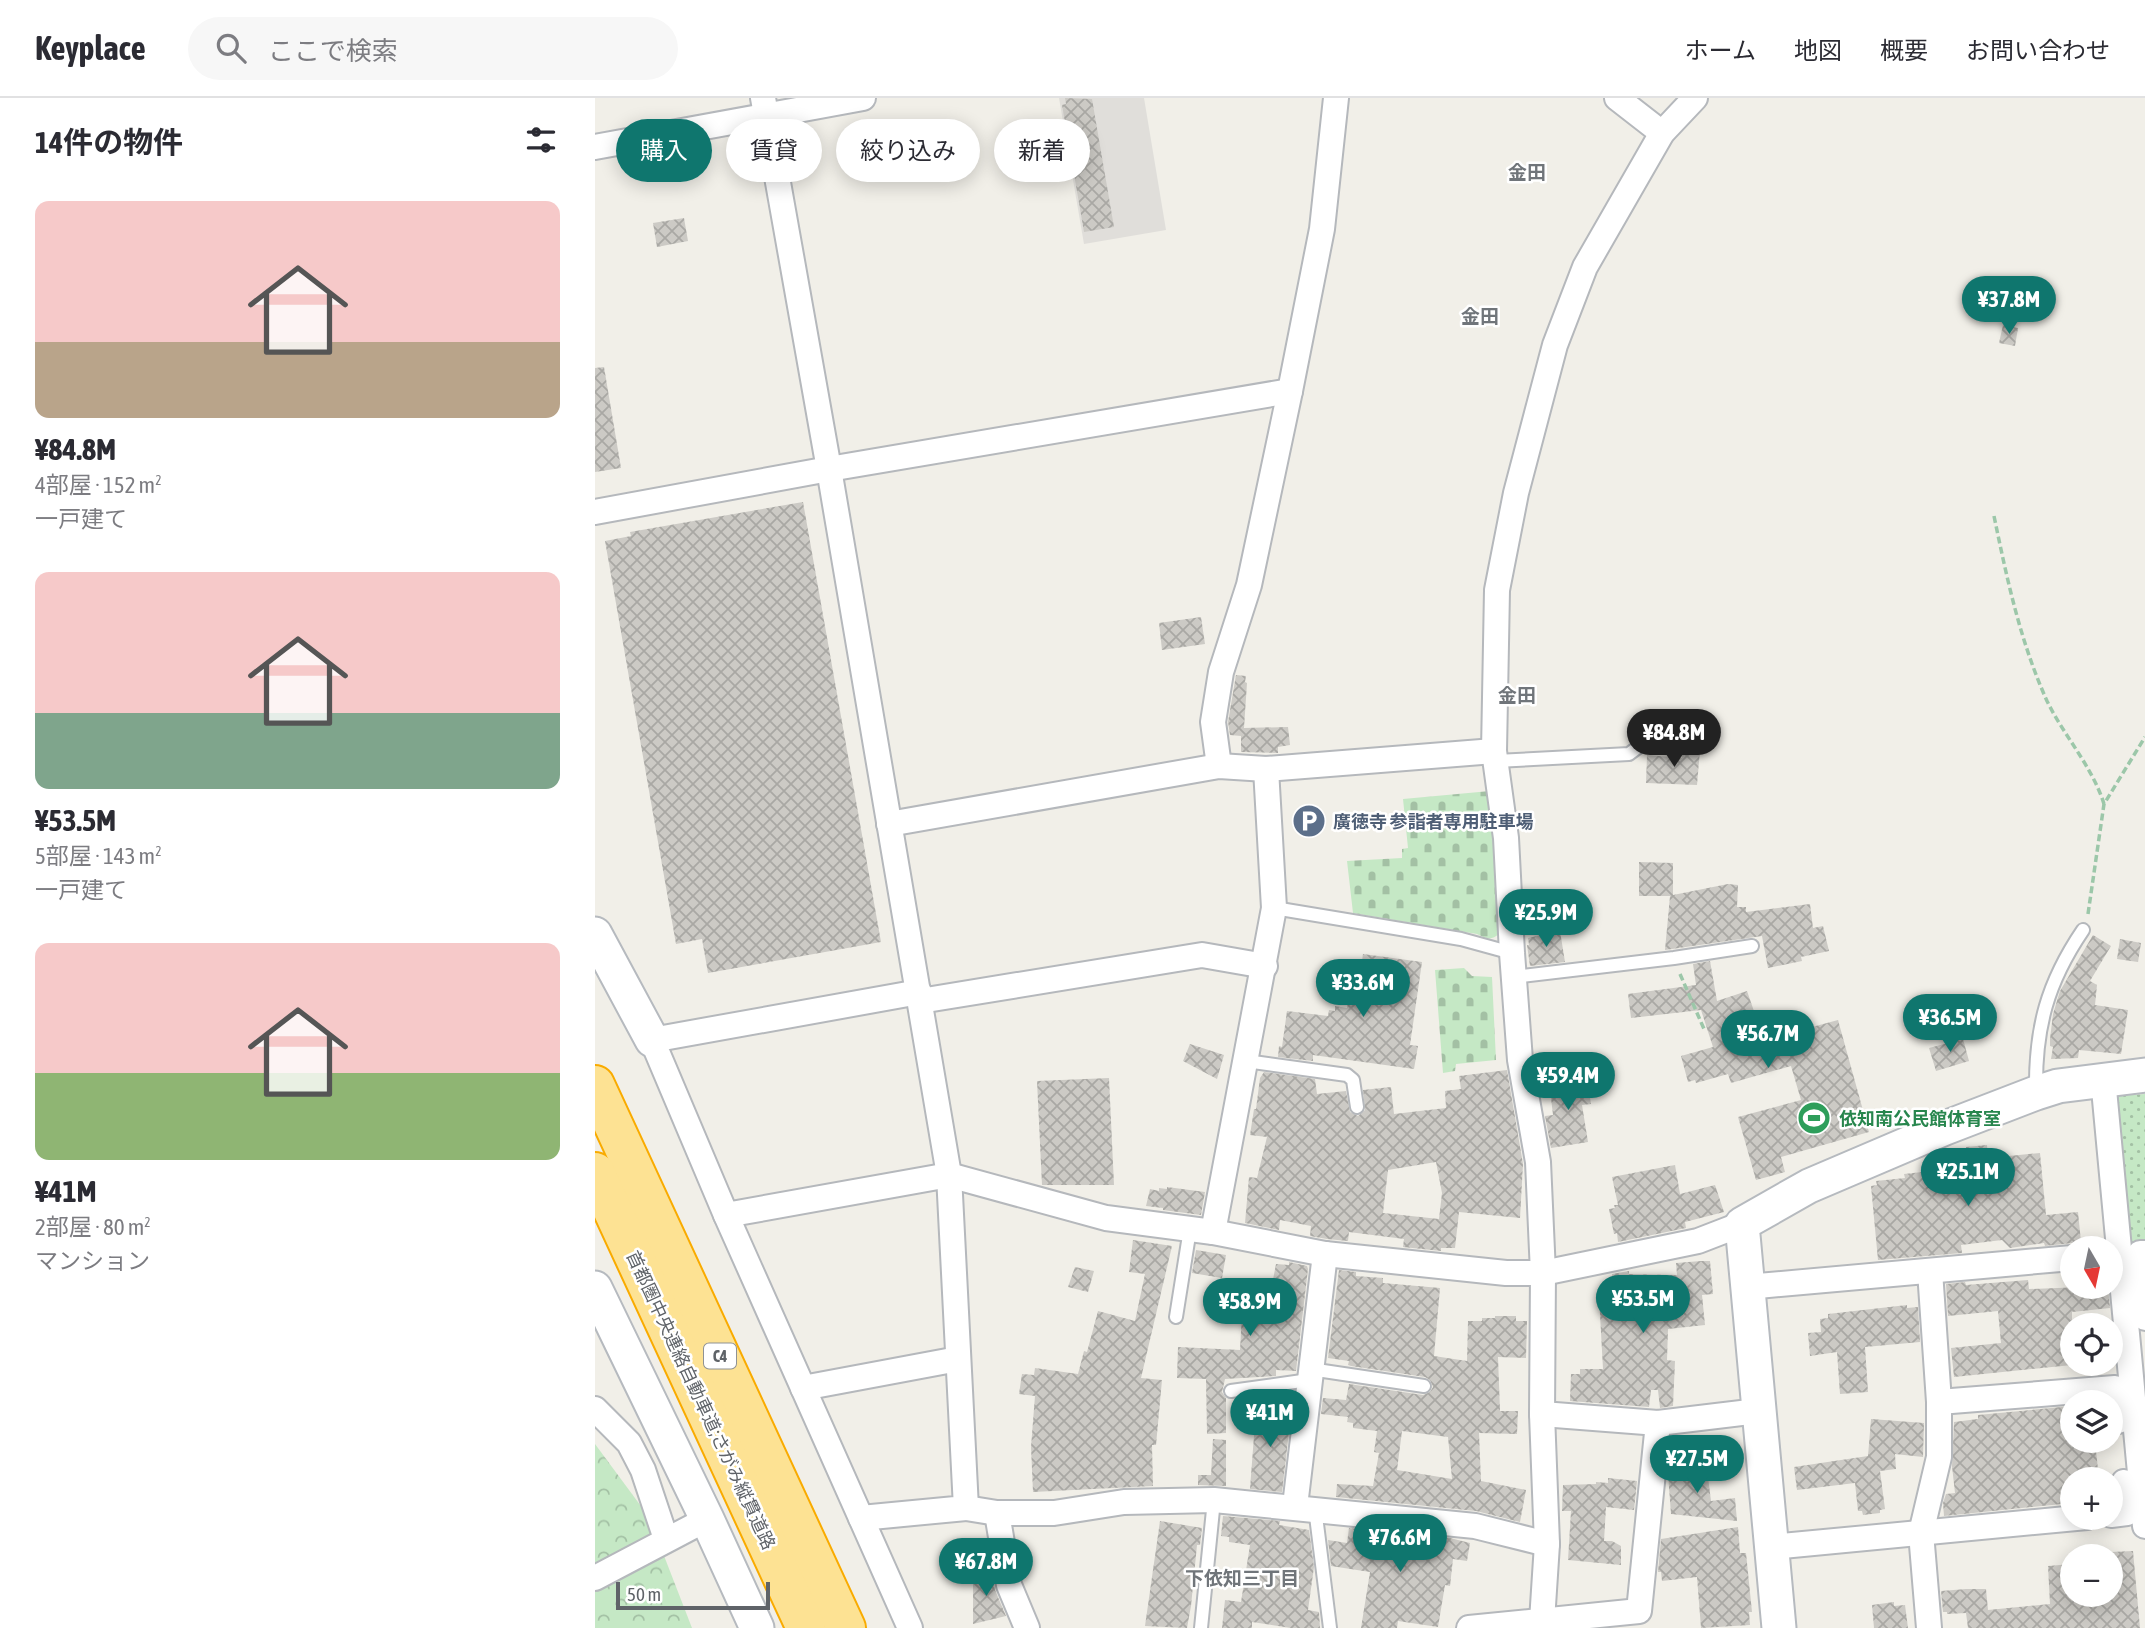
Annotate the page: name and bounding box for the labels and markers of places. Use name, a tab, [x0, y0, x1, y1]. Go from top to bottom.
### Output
pin: ¥37.8M	[1952, 276, 2066, 336]
pin: ¥84.8M	[1617, 710, 1731, 769]
parking icon: 廣徳寺 参詣者専用駐車場	[1290, 802, 1328, 840]
place label: 廣徳寺 参詣者専用駐車場	[1333, 811, 1533, 832]
pin: ¥25.9M	[1489, 890, 1603, 949]
pin: ¥33.6M	[1306, 960, 1420, 1019]
pin: ¥36.5M	[1893, 995, 2007, 1054]
pin: ¥56.7M	[1711, 1010, 1825, 1070]
pin: ¥59.4M	[1511, 1052, 1625, 1112]
sports icon: 依知南公民館体育室	[1795, 1099, 1833, 1137]
place label: 依知南公民館体育室	[1839, 1108, 2001, 1129]
pin: ¥25.1M	[1911, 1148, 2025, 1208]
pin: ¥53.5M	[1586, 1276, 1700, 1335]
pin: ¥58.9M	[1193, 1278, 1307, 1338]
pin: ¥41M	[1229, 1390, 1311, 1449]
pin: ¥27.5M	[1640, 1436, 1754, 1495]
pin: ¥76.6M	[1343, 1514, 1457, 1574]
pin: ¥67.8M	[929, 1538, 1043, 1598]

